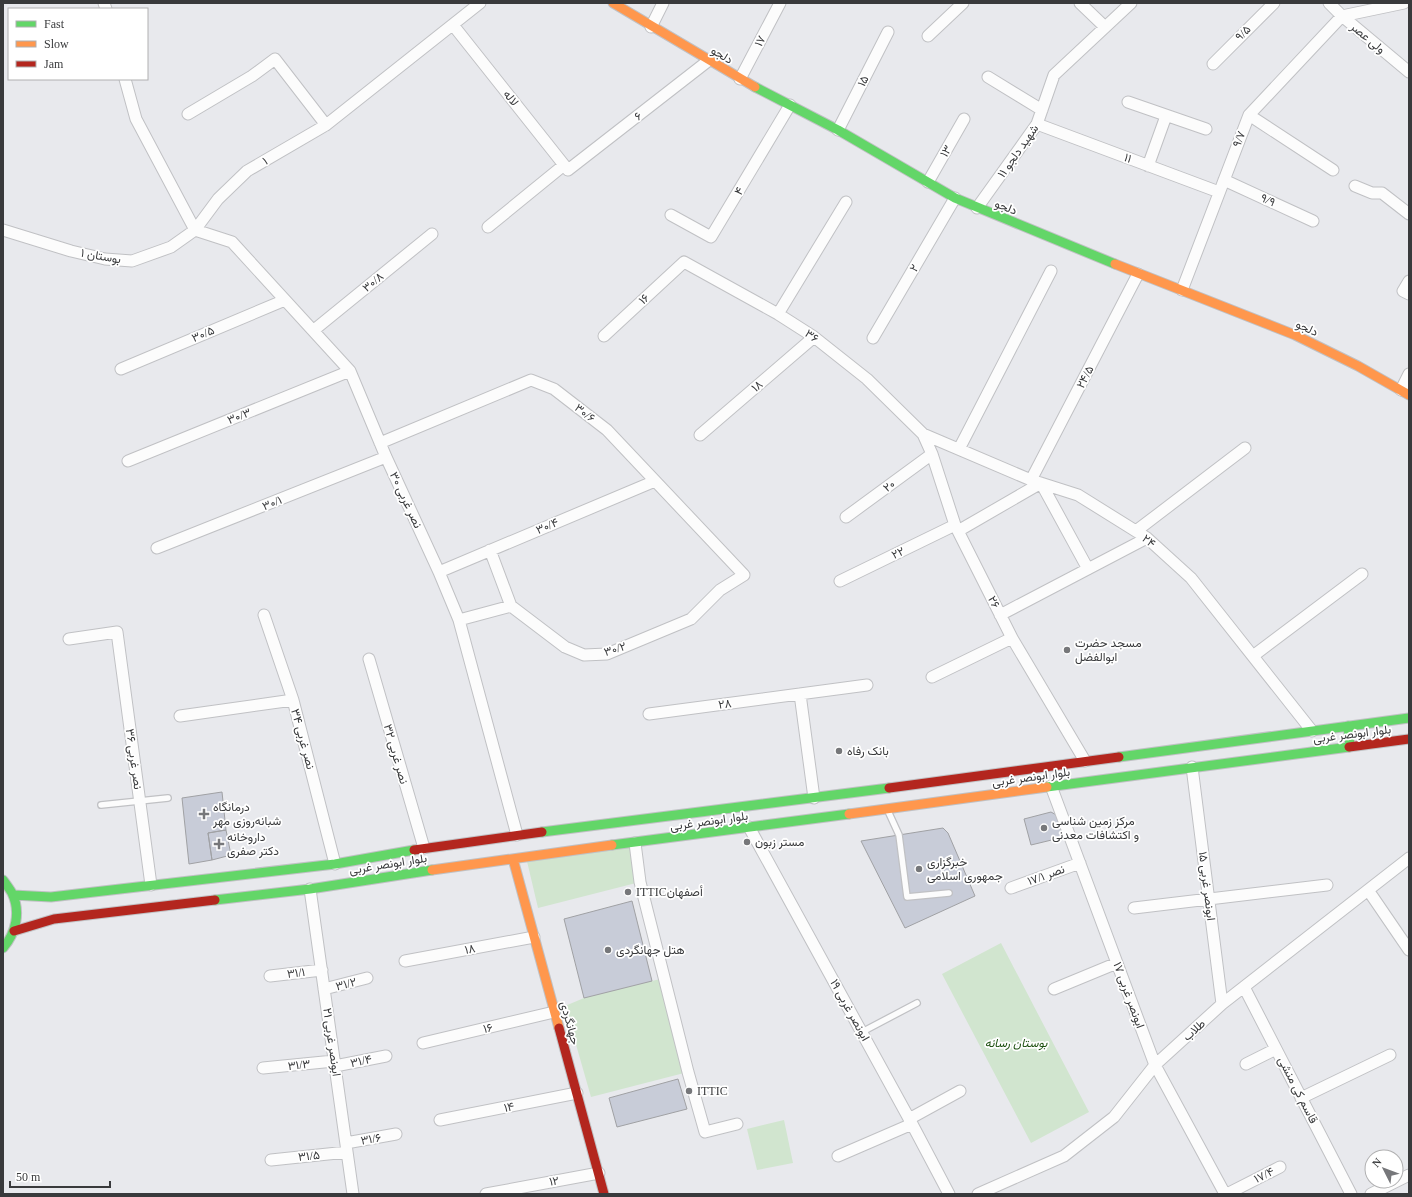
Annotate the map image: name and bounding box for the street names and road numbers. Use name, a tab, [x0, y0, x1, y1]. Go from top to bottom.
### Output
street label: ولی عصر	[1346, 19, 1388, 57]
street label: ۹/۵	[1232, 22, 1254, 44]
street label: ۱۷	[751, 33, 769, 49]
street label: دلجو	[708, 43, 736, 68]
street label: ۱۵	[854, 73, 872, 89]
street label: لاله	[500, 87, 522, 109]
street label: ۶	[631, 109, 645, 123]
street label: شهید دلجو ۱۱	[995, 122, 1042, 181]
street label: ۹/۷	[1230, 129, 1248, 149]
street label: ۱۳	[937, 142, 955, 159]
street label: ۱۱	[1122, 150, 1134, 166]
street label: ۱	[260, 154, 270, 168]
street label: ۴	[731, 184, 747, 198]
street label: ۹/۹	[1258, 191, 1278, 209]
street label: دلجو	[992, 196, 1019, 219]
street label: بوستان ۱	[80, 246, 122, 267]
street label: ۲	[906, 262, 922, 274]
street label: ۳۰/۸	[360, 269, 386, 295]
street label: ۱۶	[636, 291, 652, 307]
street label: دلجو	[1293, 317, 1320, 340]
street label: ۳۰/۵	[189, 323, 217, 345]
street label: ۳۶	[802, 326, 822, 346]
street label: ۲۴/۵	[1073, 363, 1097, 391]
street label: ۱۸	[748, 377, 766, 395]
street label: ۳۰/۶	[572, 401, 598, 425]
street label: ۳۰/۳	[225, 405, 253, 427]
street label: نصر غربی ۳۰	[386, 470, 425, 531]
street label: ۲۰	[880, 477, 898, 495]
street label: ۳۰/۱	[260, 493, 284, 513]
street label: ۳۰/۴	[534, 515, 561, 537]
street label: ۲۴	[1140, 531, 1159, 551]
street label: ۲۲	[889, 544, 907, 562]
street label: ۲۶	[985, 593, 1003, 611]
street label: ۳۰/۲	[602, 639, 628, 659]
street label: ۲۸	[718, 696, 732, 712]
street label: نصر غربی ۳۴	[287, 707, 318, 771]
street label: نصر غربی ۳۲	[380, 722, 411, 786]
street label: بلوار ابونصر غربی	[1312, 722, 1392, 747]
street label: نصر غربی ۳۶	[122, 728, 145, 790]
street label: بلوار ابونصر غربی	[991, 765, 1071, 790]
street label: بلوار ابونصر غربی	[669, 809, 749, 834]
street label: بلوار ابونصر غربی	[348, 851, 428, 878]
street label: ابونصر غربی ۱۵	[1195, 851, 1218, 922]
street label: نصر ۱۷/۱	[1025, 862, 1067, 889]
street label: ۱۸	[463, 941, 477, 957]
street label: ابونصر غربی ۱۷	[1110, 960, 1147, 1030]
street label: ۳۱/۱	[286, 965, 306, 981]
street label: ۳۱/۲	[334, 975, 358, 993]
street label: ابونصر غربی ۱۹	[826, 977, 873, 1044]
street label: جهانگردی	[556, 1000, 583, 1047]
street label: ابونصر غربی ۲۱	[319, 1007, 344, 1077]
street label: طلاب	[1180, 1016, 1208, 1044]
street label: ۱۶	[482, 1020, 494, 1036]
street label: ۳۱/۴	[349, 1052, 373, 1070]
street label: قاسم کی منشی	[1274, 1054, 1321, 1126]
street label: ۳۱/۳	[287, 1057, 311, 1073]
street label: ۱۴	[503, 1099, 516, 1115]
street label: ۳۱/۶	[360, 1130, 382, 1148]
street label: ۳۱/۵	[297, 1148, 321, 1164]
street label: ۱۷/۴	[1252, 1164, 1277, 1186]
street label: ۱۲	[548, 1173, 560, 1189]

